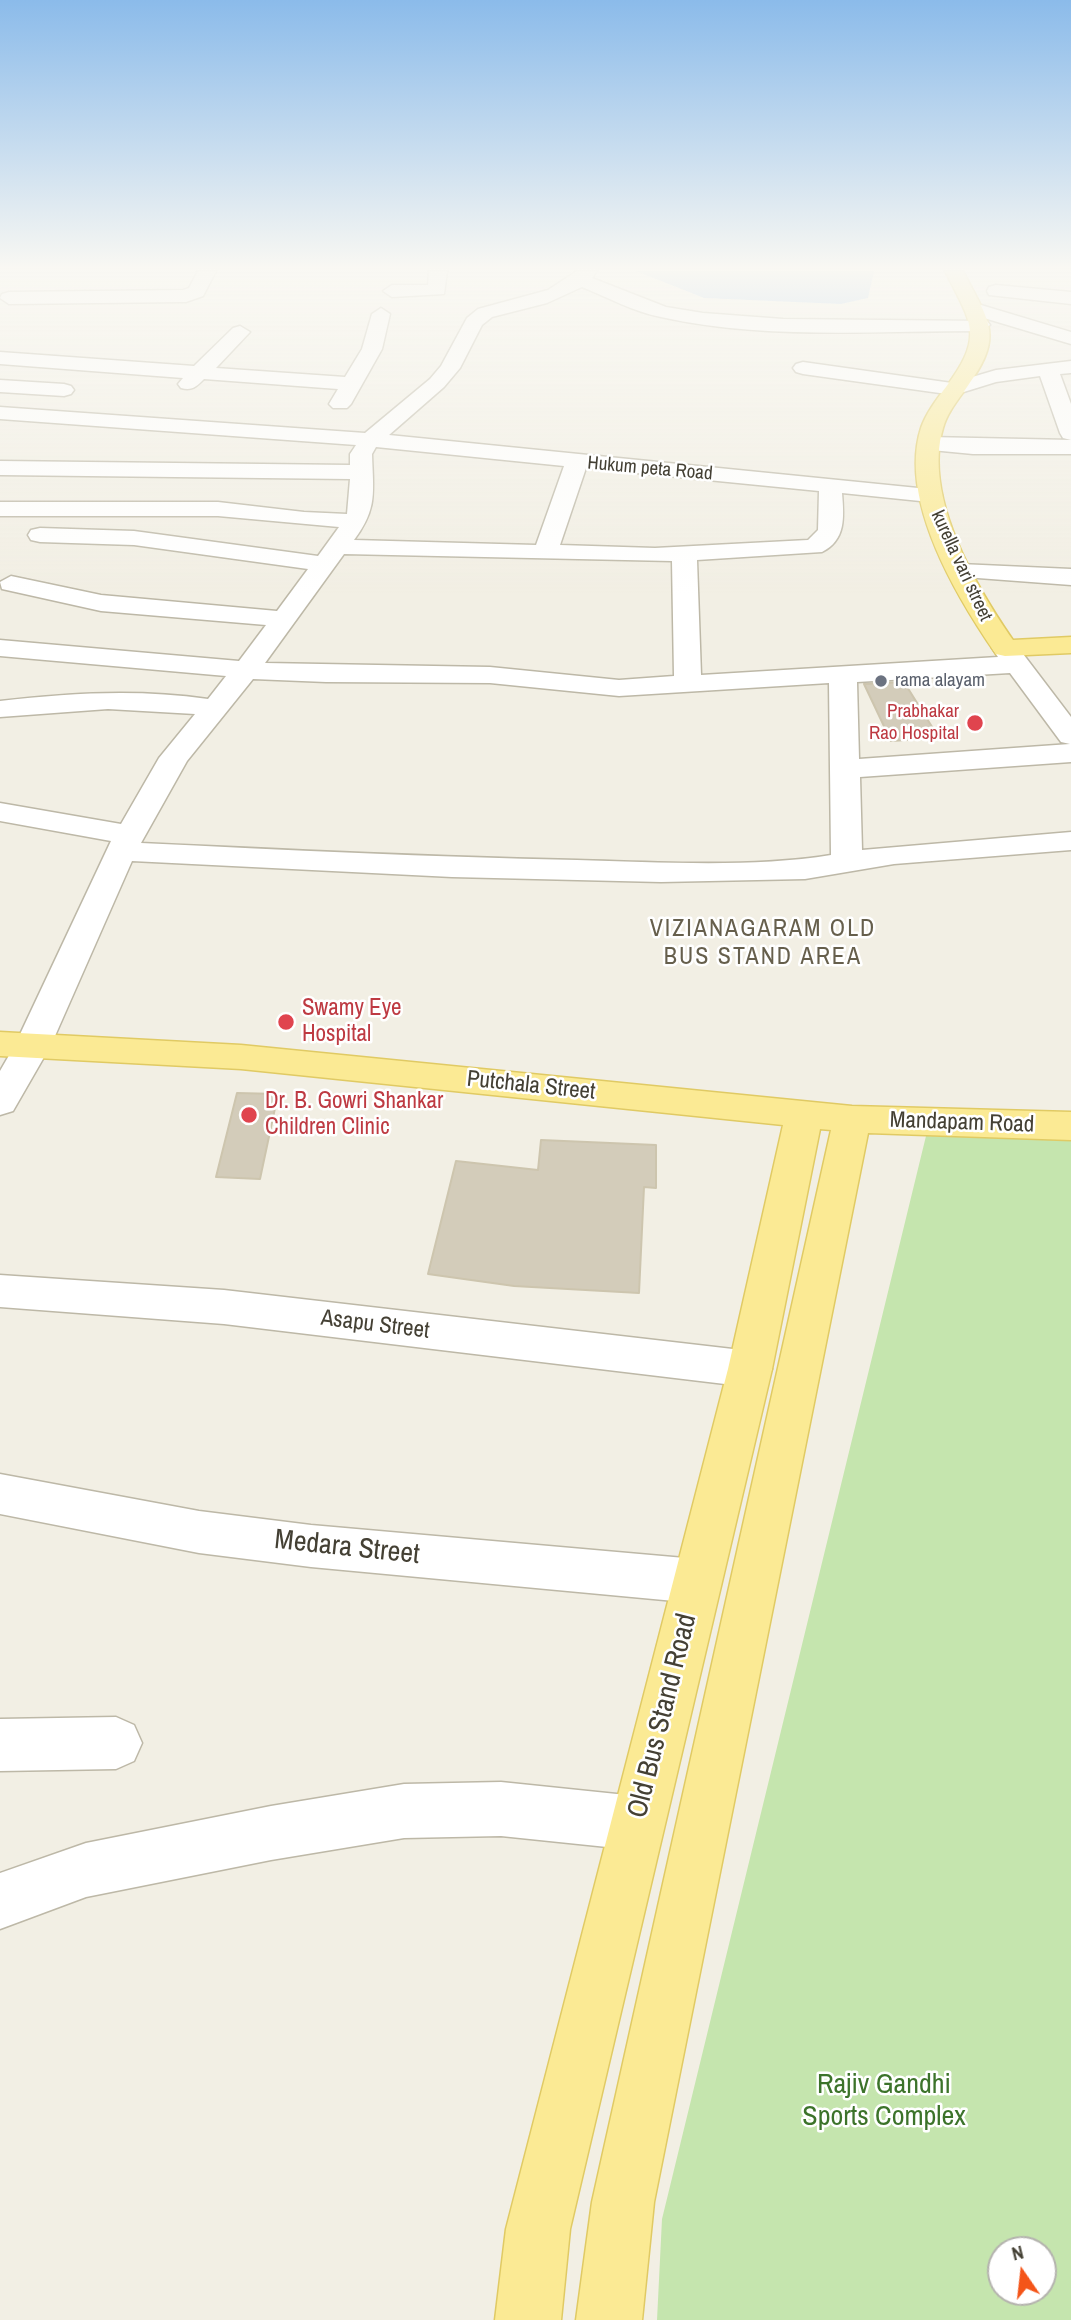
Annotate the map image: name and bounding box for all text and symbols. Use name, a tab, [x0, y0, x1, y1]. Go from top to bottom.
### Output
street label: Hukum peta Road	[586, 452, 714, 486]
street label: kurella vari street	[925, 507, 997, 625]
place label: rama alayam	[895, 670, 985, 692]
marker: rama alayam	[873, 673, 889, 689]
place label: Prabhakar Rao Hospital	[869, 701, 959, 745]
marker: Prabhakar Rao Hospital	[965, 713, 985, 733]
district label: VIZIANAGARAM OLD BUS STAND AREA	[652, 916, 874, 972]
place label: Swamy Eye Hospital	[302, 995, 402, 1049]
marker: Swamy Eye Hospital	[276, 1012, 296, 1032]
street label: Putchala Street	[465, 1066, 597, 1106]
place label: Dr. B. Gowri Shankar Children Clinic	[265, 1088, 443, 1142]
marker: Dr. B. Gowri Shankar Children Clinic	[239, 1105, 259, 1125]
street label: Mandapam Road	[889, 1107, 1035, 1139]
street label: Asapu Street	[319, 1305, 431, 1345]
street label: Medara Street	[273, 1524, 421, 1572]
street label: Old Bus Stand Road	[621, 1610, 705, 1822]
park label: Rajiv Gandhi Sports Complex	[802, 2068, 966, 2134]
north arrow	[987, 2236, 1057, 2306]
text: N	[1009, 2239, 1026, 2267]

